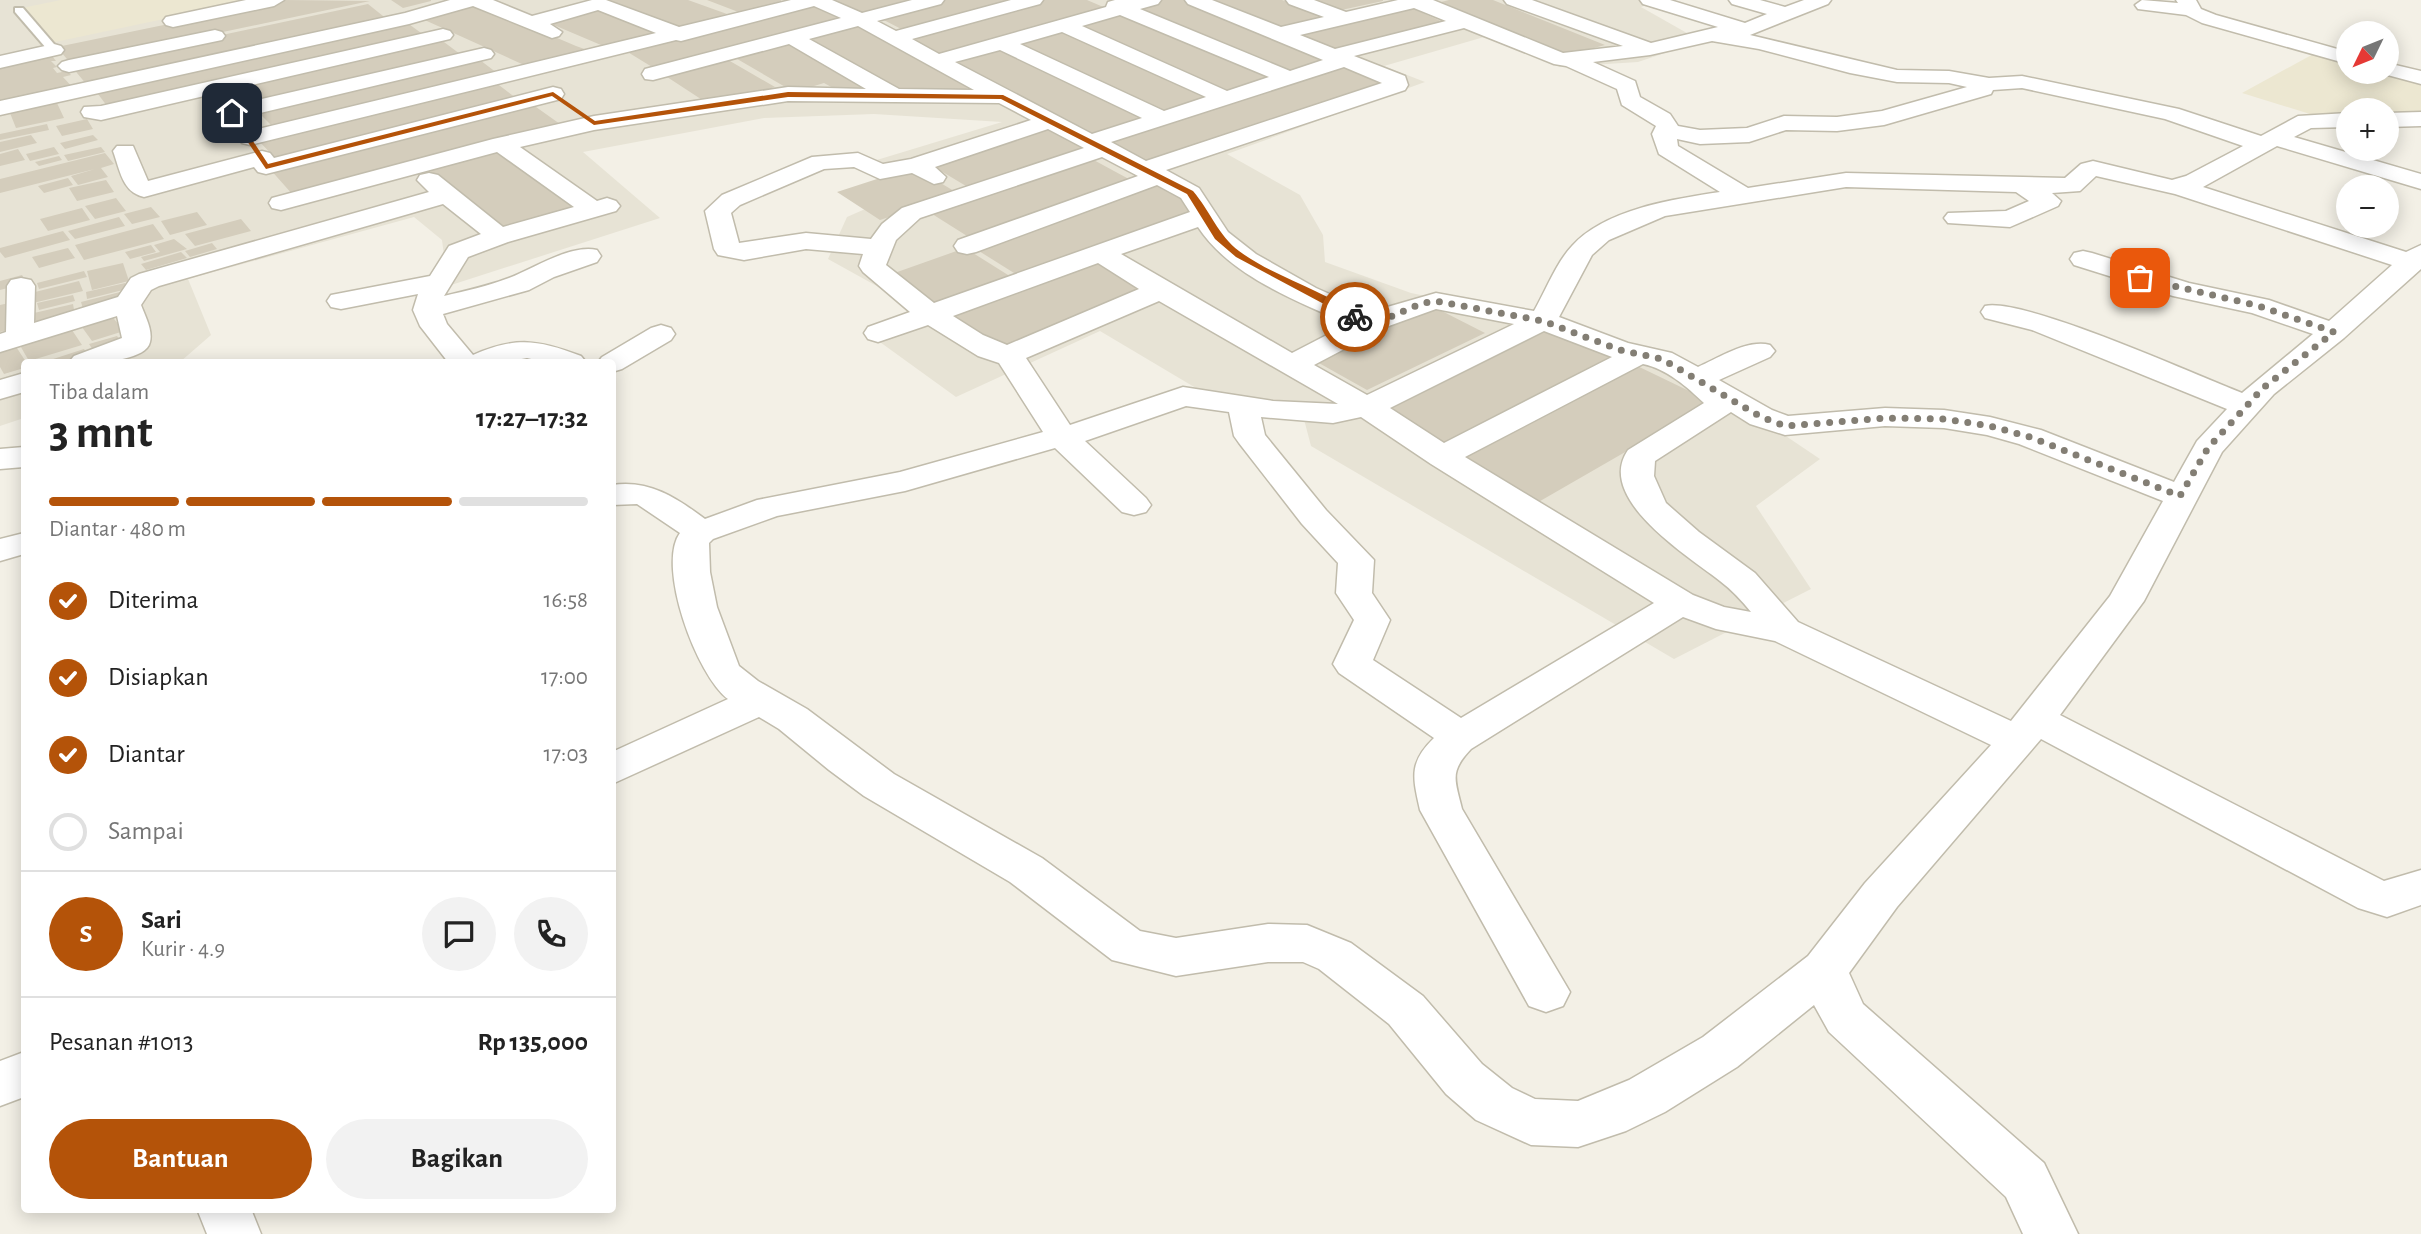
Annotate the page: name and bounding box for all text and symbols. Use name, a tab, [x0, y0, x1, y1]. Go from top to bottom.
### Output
north arrow	[2336, 21, 2399, 84]
map controls	[2336, 21, 2399, 238]
pin	[202, 83, 262, 143]
icon: home	[213, 94, 251, 132]
button: +	[2336, 98, 2399, 161]
button: −	[2336, 175, 2399, 238]
pin	[2110, 248, 2170, 308]
icon: bag	[2121, 259, 2159, 297]
courier	[1320, 282, 1390, 352]
icon: bike	[1336, 298, 1374, 336]
text: Tiba dalam	[49, 381, 149, 404]
text: 17:27–17:32	[476, 405, 588, 431]
text: 3 mnt	[49, 410, 153, 456]
text: Diantar · 480 m	[49, 518, 186, 541]
icon: check	[49, 582, 87, 620]
text: Diterima	[108, 587, 199, 613]
text: 16:58	[543, 589, 588, 612]
icon: check	[49, 659, 87, 697]
text: Disiapkan	[108, 664, 209, 690]
text: 17:00	[541, 666, 588, 689]
icon: check	[49, 736, 87, 774]
text: Diantar	[108, 741, 185, 767]
text: 17:03	[544, 743, 588, 766]
text: Sampai	[108, 818, 184, 844]
button: chat	[422, 897, 496, 971]
button: phone	[514, 897, 588, 971]
text: Sari	[141, 907, 182, 933]
text: S	[80, 921, 92, 947]
text: Kurir · 4.9	[141, 938, 225, 961]
text: Pesanan #1013	[49, 1029, 193, 1055]
text: Rp 135,000	[477, 1029, 588, 1055]
button: Bantuan	[49, 1119, 312, 1199]
button: Bagikan	[326, 1119, 588, 1199]

